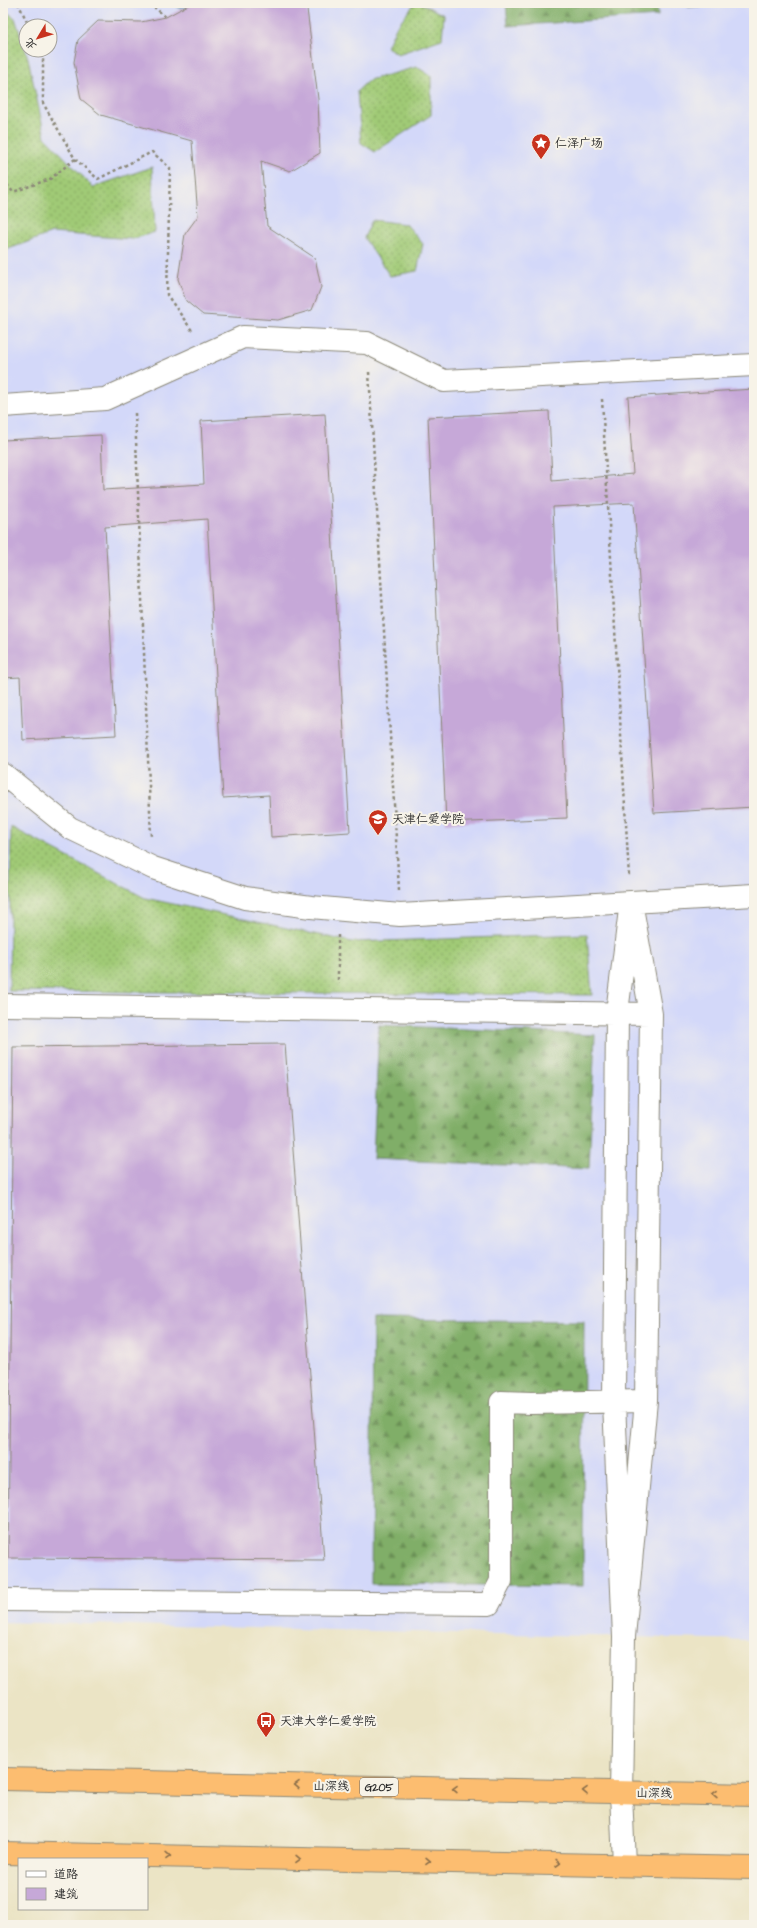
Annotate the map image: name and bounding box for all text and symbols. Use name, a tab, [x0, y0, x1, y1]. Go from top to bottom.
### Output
north arrow	[18, 18, 58, 58]
text: 北	[21, 35, 40, 53]
place icon: 仁泽广场	[530, 132, 552, 160]
place label: 仁泽广场	[555, 135, 603, 152]
school or university icon: 天津仁爱学院	[367, 808, 389, 836]
place label: 天津仁爱学院	[392, 811, 464, 828]
bus stop icon: 天津大学仁爱学院	[255, 1710, 277, 1738]
place label: 天津大学仁爱学院	[280, 1713, 376, 1730]
street label: 山深线	[313, 1778, 349, 1795]
road number: G205	[360, 1778, 398, 1796]
one-way arrow	[294, 1781, 300, 1789]
one-way arrow	[452, 1784, 458, 1793]
street label: 山深线	[636, 1785, 672, 1802]
one-way arrow	[582, 1787, 588, 1795]
one-way arrow	[712, 1790, 718, 1798]
one-way arrow	[165, 1852, 171, 1860]
one-way arrow	[295, 1855, 301, 1863]
one-way arrow	[425, 1857, 431, 1865]
legend	[18, 1858, 148, 1910]
one-way arrow	[555, 1859, 561, 1868]
text: 道路	[54, 1866, 78, 1883]
text: 建筑	[54, 1886, 78, 1903]

